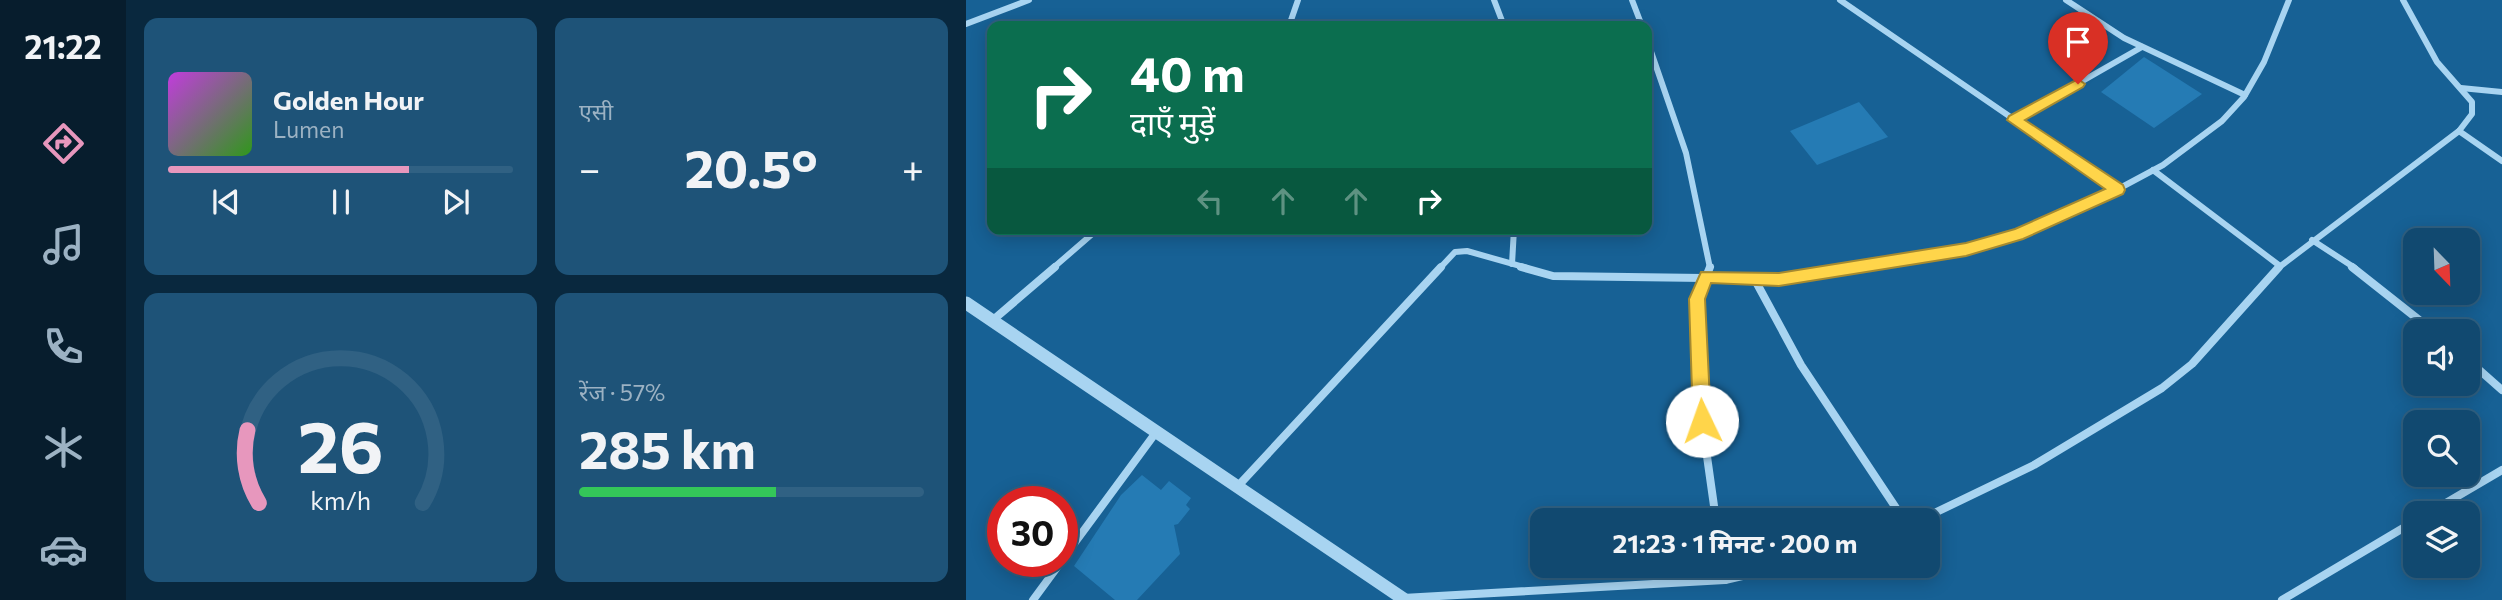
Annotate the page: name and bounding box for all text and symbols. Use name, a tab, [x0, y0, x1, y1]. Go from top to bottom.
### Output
pin	[2048, 12.0, 2108, 84]
icon: arrive	[2059, 23, 2097, 61]
text: 21:22	[24, 26, 102, 66]
text: 40 m	[1130, 42, 1245, 102]
icon: right	[1015, 49, 1106, 140]
text: Golden Hour	[273, 84, 424, 115]
text: एसी	[579, 97, 613, 125]
text: दाएँ मुड़ें	[1130, 102, 1215, 142]
text: Lumen	[273, 115, 344, 143]
icon: directions	[39, 119, 88, 168]
text: 20.5°	[684, 135, 818, 199]
text: −	[579, 144, 601, 191]
text: +	[902, 144, 924, 191]
icon: left	[1191, 182, 1229, 220]
icon: ahead	[1264, 182, 1302, 220]
icon: ahead	[1337, 182, 1375, 220]
icon: right	[1410, 182, 1448, 220]
icon: previous	[207, 183, 245, 221]
icon: pause	[322, 183, 360, 221]
icon: next	[437, 183, 475, 221]
icon: music	[39, 220, 88, 269]
north arrow	[2403, 228, 2480, 304]
map controls	[2403, 228, 2480, 578]
button: sound	[2403, 319, 2480, 396]
icon: phone	[39, 322, 88, 371]
text: रेंज · 57%	[579, 378, 665, 406]
position arrow	[1665, 384, 1739, 458]
text: 26	[298, 400, 383, 489]
button: search	[2403, 410, 2480, 487]
text: 285 km	[579, 416, 756, 480]
icon: climate	[39, 423, 88, 472]
text: km/h	[310, 485, 371, 515]
speed limit sign: 30	[987, 486, 1078, 577]
button: layers	[2403, 501, 2480, 578]
icon: car	[39, 525, 88, 574]
text: 21:23 · 1 मिनट · 200 m	[1612, 527, 1858, 558]

